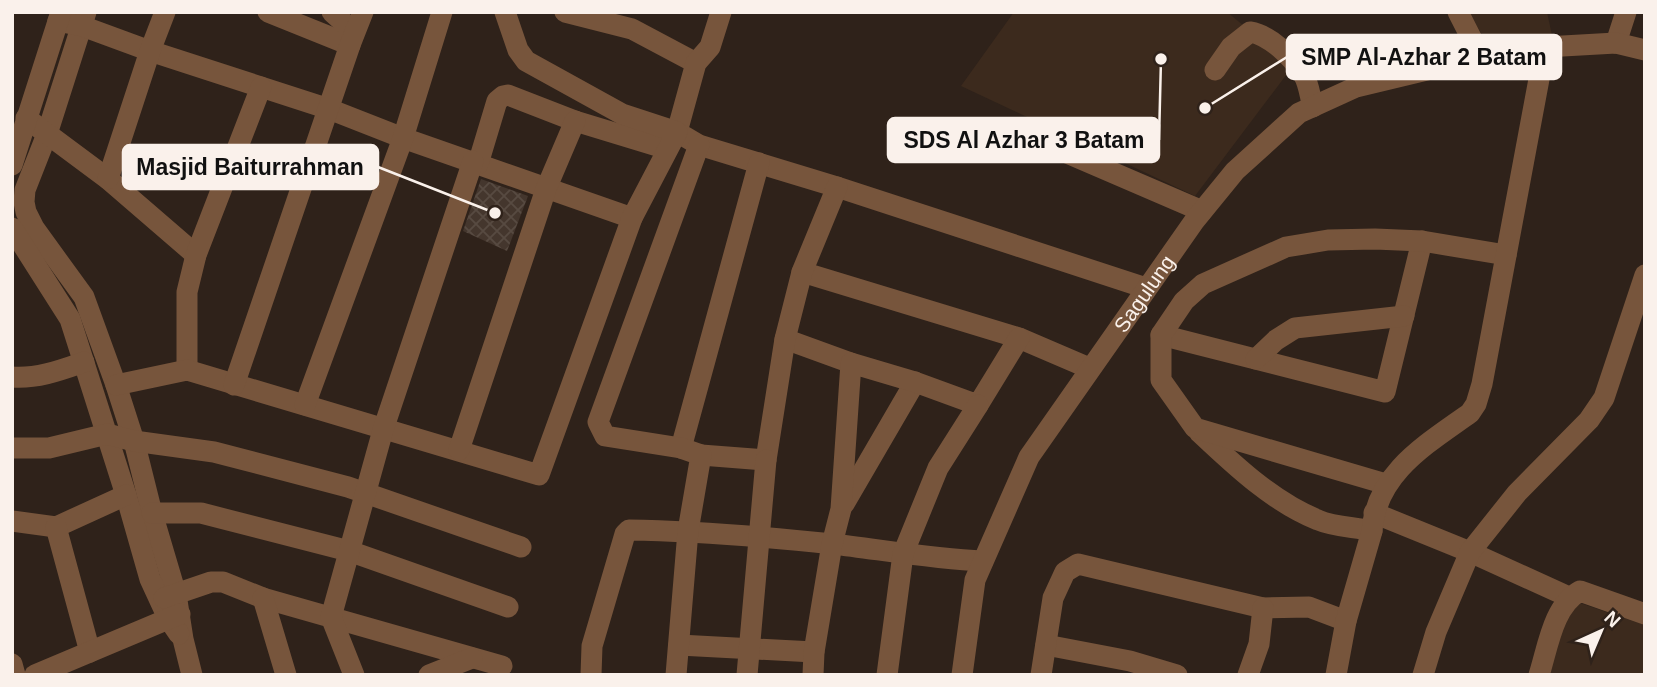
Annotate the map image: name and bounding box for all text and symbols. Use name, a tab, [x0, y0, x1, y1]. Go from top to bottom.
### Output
callout: SMP Al-Azhar 2 Batam	[1287, 35, 1561, 79]
text: SMP Al-Azhar 2 Batam	[1301, 44, 1547, 70]
callout: SDS Al Azhar 3 Batam	[888, 118, 1159, 162]
text: SDS Al Azhar 3 Batam	[903, 127, 1145, 153]
callout: Masjid Baiturrahman	[123, 145, 378, 189]
text: Masjid Baiturrahman	[136, 154, 364, 180]
street label: Sagulung	[1109, 250, 1179, 336]
north arrow	[1566, 596, 1636, 666]
text: N	[1600, 607, 1625, 631]

